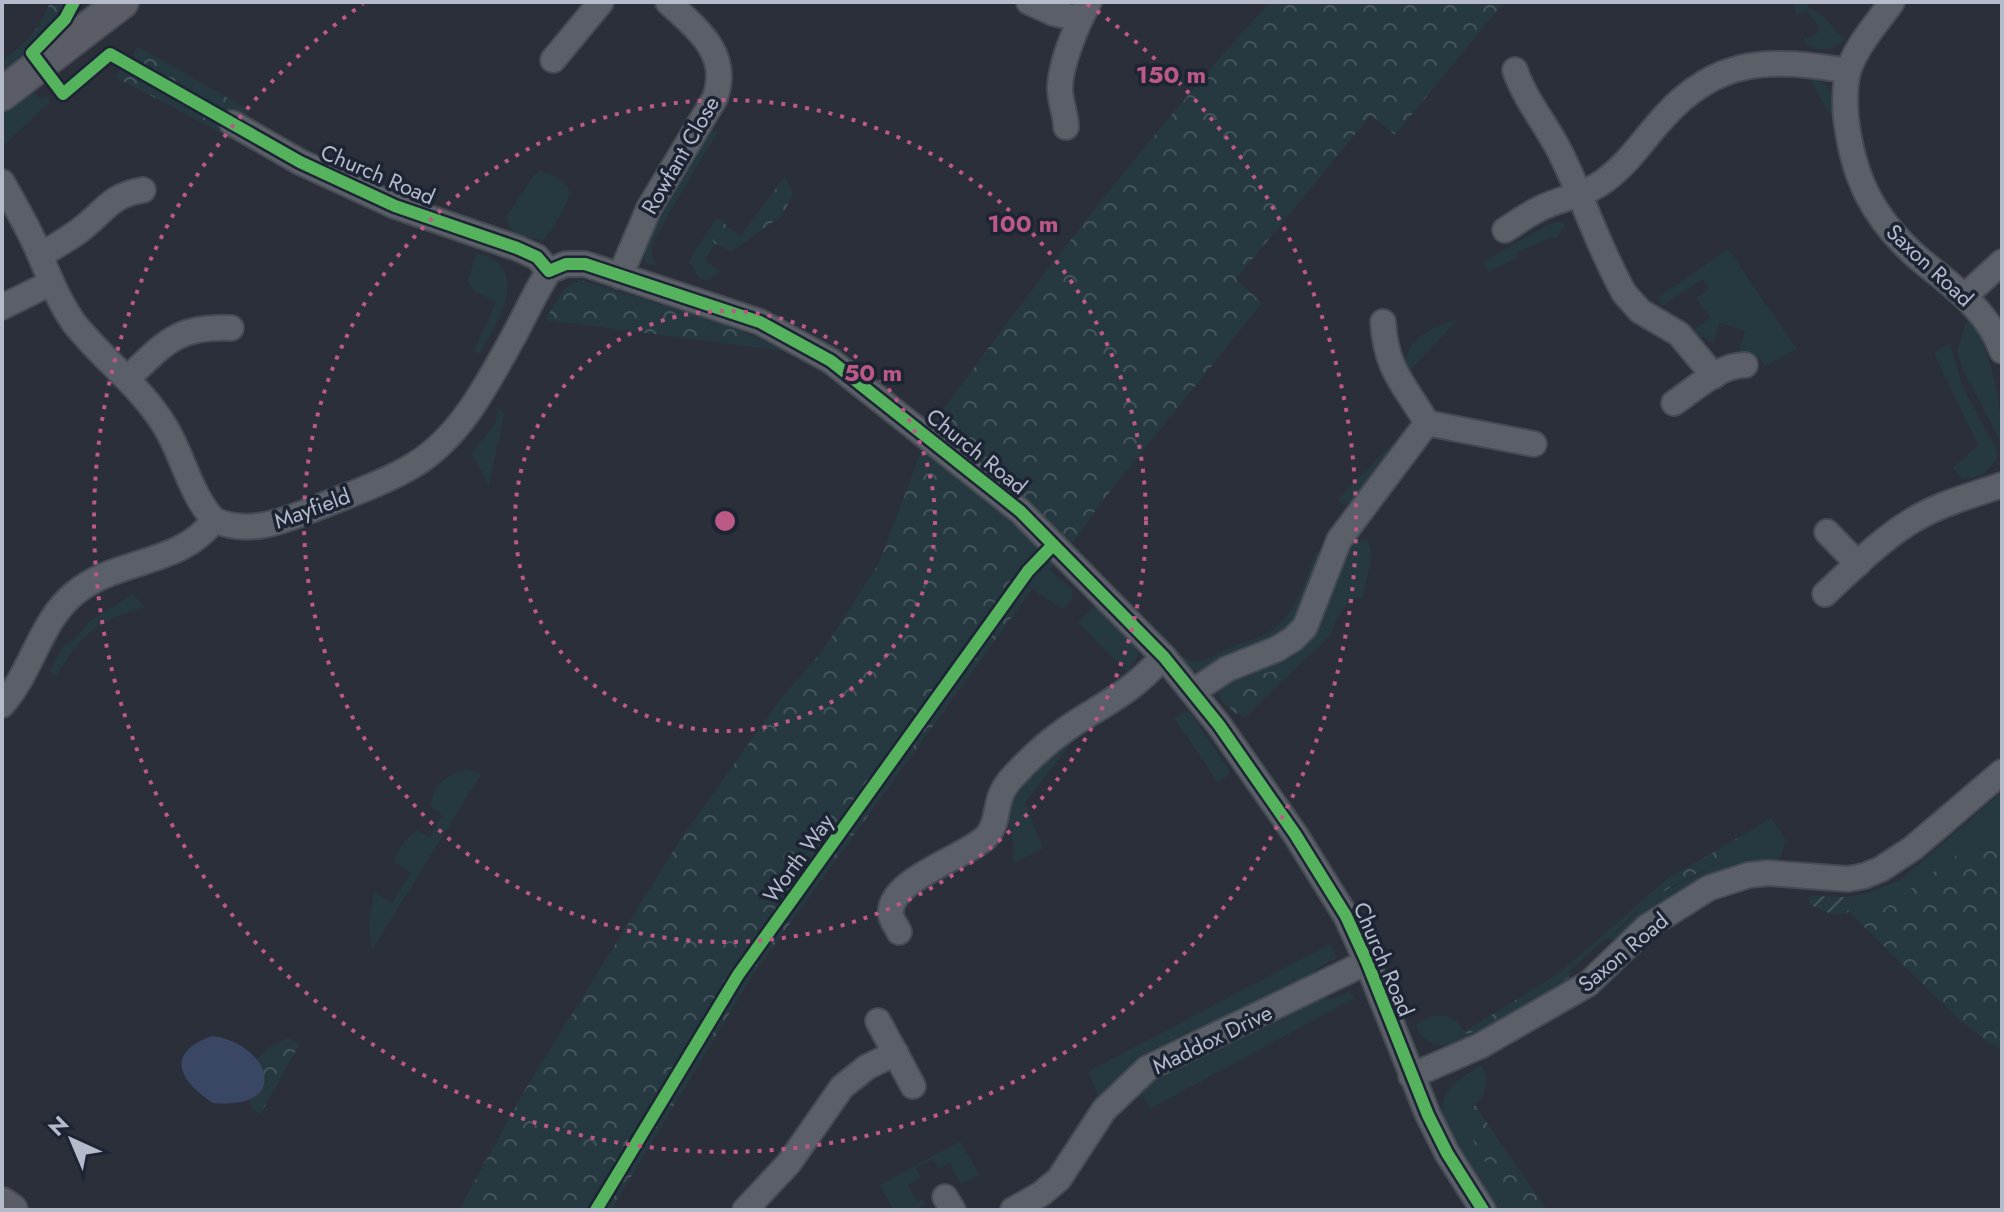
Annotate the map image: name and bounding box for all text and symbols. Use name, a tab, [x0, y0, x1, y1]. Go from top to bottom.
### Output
text: 150 m	[1136, 57, 1206, 92]
street label: Rowfant Close	[633, 90, 727, 220]
street label: Church Road	[316, 136, 440, 212]
text: 100 m	[988, 206, 1058, 241]
street label: Saxon Road	[1879, 216, 1981, 314]
text: 50 m	[844, 355, 902, 390]
street label: Church Road	[920, 400, 1034, 502]
street label: Mayfield	[269, 479, 355, 537]
centre of rings	[711, 507, 739, 535]
street label: Worth Way	[755, 807, 841, 909]
street label: Church Road	[1346, 897, 1422, 1021]
street label: Saxon Road	[1571, 905, 1675, 999]
street label: Maddox Drive	[1147, 996, 1277, 1082]
north arrow	[32, 1100, 112, 1180]
text: N	[41, 1108, 76, 1143]

